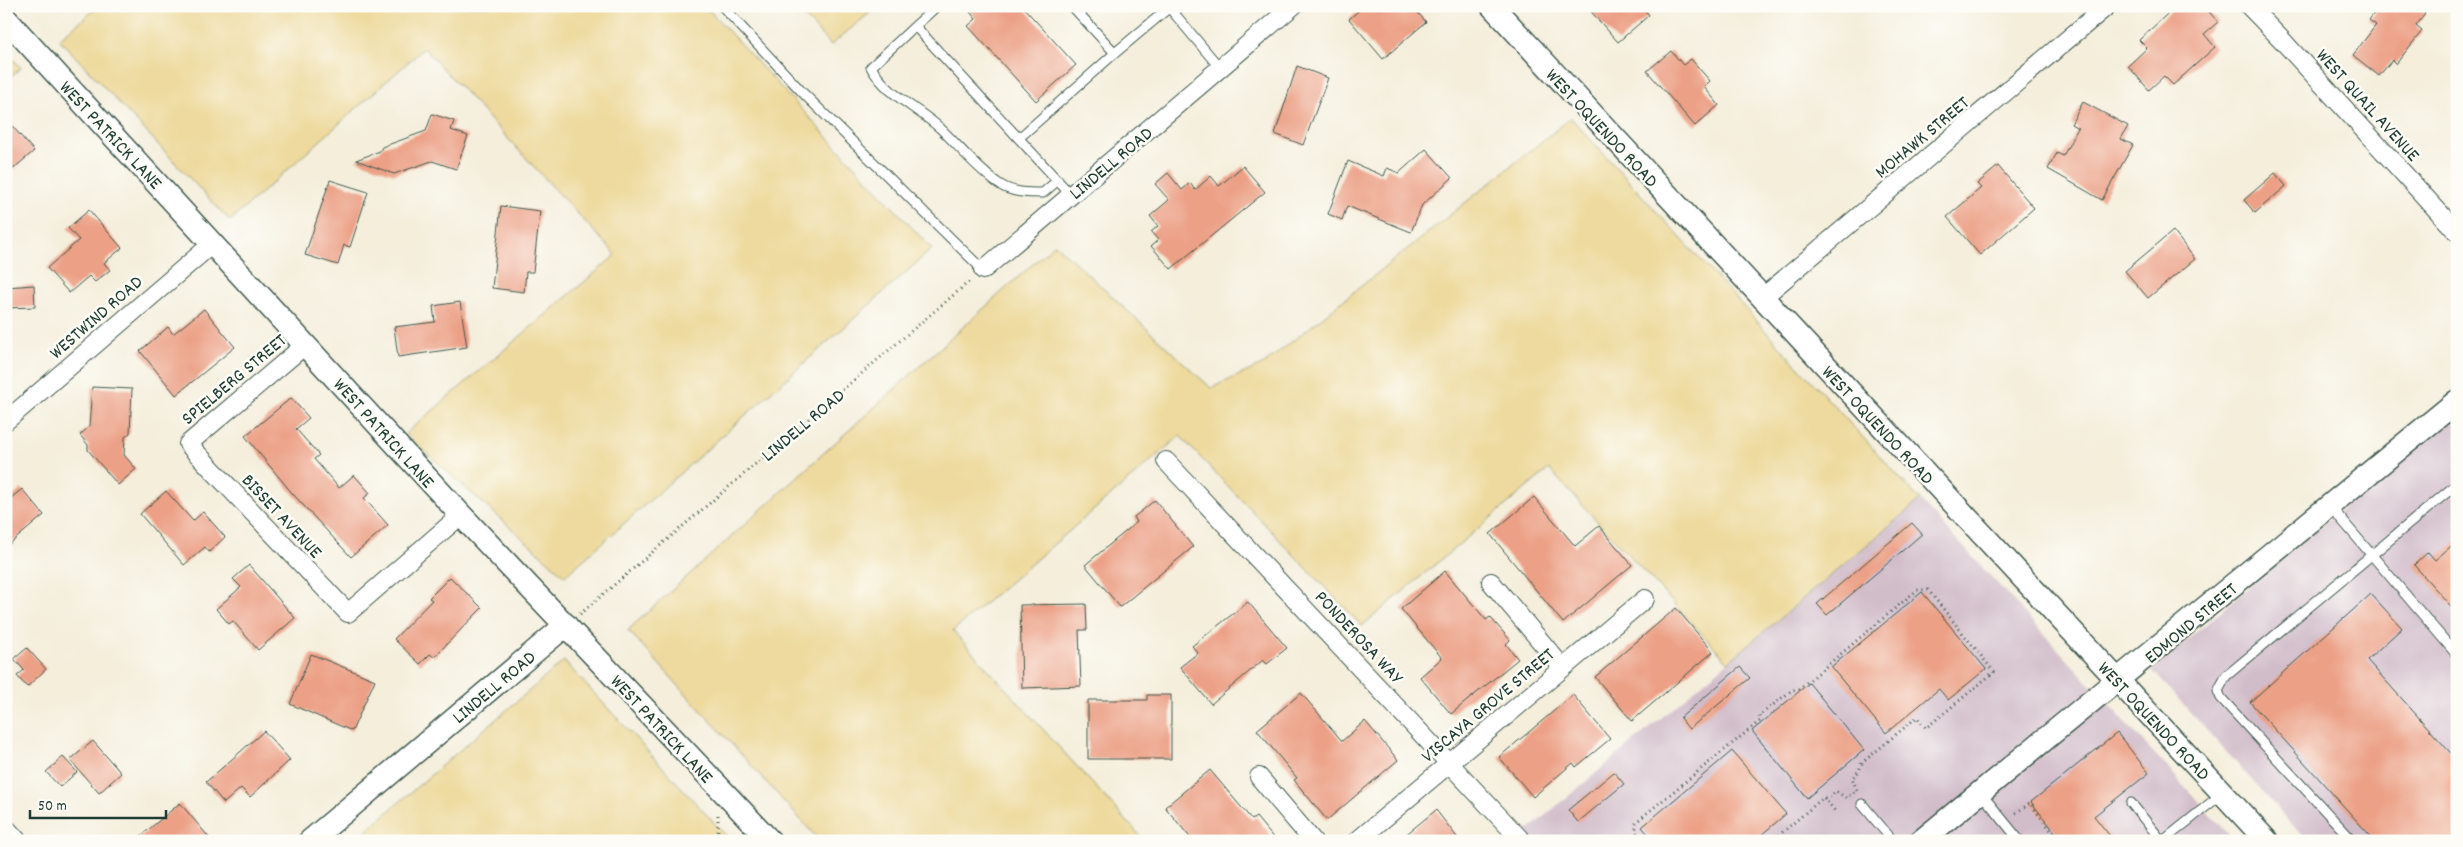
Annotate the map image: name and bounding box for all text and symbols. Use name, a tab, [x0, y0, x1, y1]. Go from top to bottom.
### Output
street label: WEST QUAIL AVENUE	[2308, 44, 2425, 169]
street label: WEST OQUENDO ROAD	[1538, 64, 1663, 195]
street label: WEST PATRICK LANE	[52, 76, 167, 197]
street label: MOHAWK STREET	[1870, 91, 1977, 186]
street label: LINDELL ROAD	[1065, 122, 1160, 208]
street label: WESTWIND ROAD	[45, 270, 150, 367]
street label: SPIELBERG STREET	[177, 328, 294, 433]
street label: WEST OQUENDO ROAD	[1814, 361, 1939, 492]
street label: WEST PATRICK LANE	[325, 373, 440, 496]
street label: LINDELL ROAD	[757, 384, 852, 470]
street label: BISSET AVENUE	[234, 469, 327, 566]
street label: EDMOND STREET	[2140, 577, 2245, 672]
street label: PONDEROSA WAY	[1307, 586, 1409, 692]
street label: VISCAYA GROVE STREET	[1417, 642, 1562, 771]
street label: LINDELL ROAD	[448, 646, 543, 732]
street label: WEST OQUENDO ROAD	[2090, 657, 2215, 788]
street label: WEST PATRICK LANE	[603, 670, 718, 791]
scale bar	[30, 787, 166, 819]
text: 50 m	[38, 796, 67, 818]

